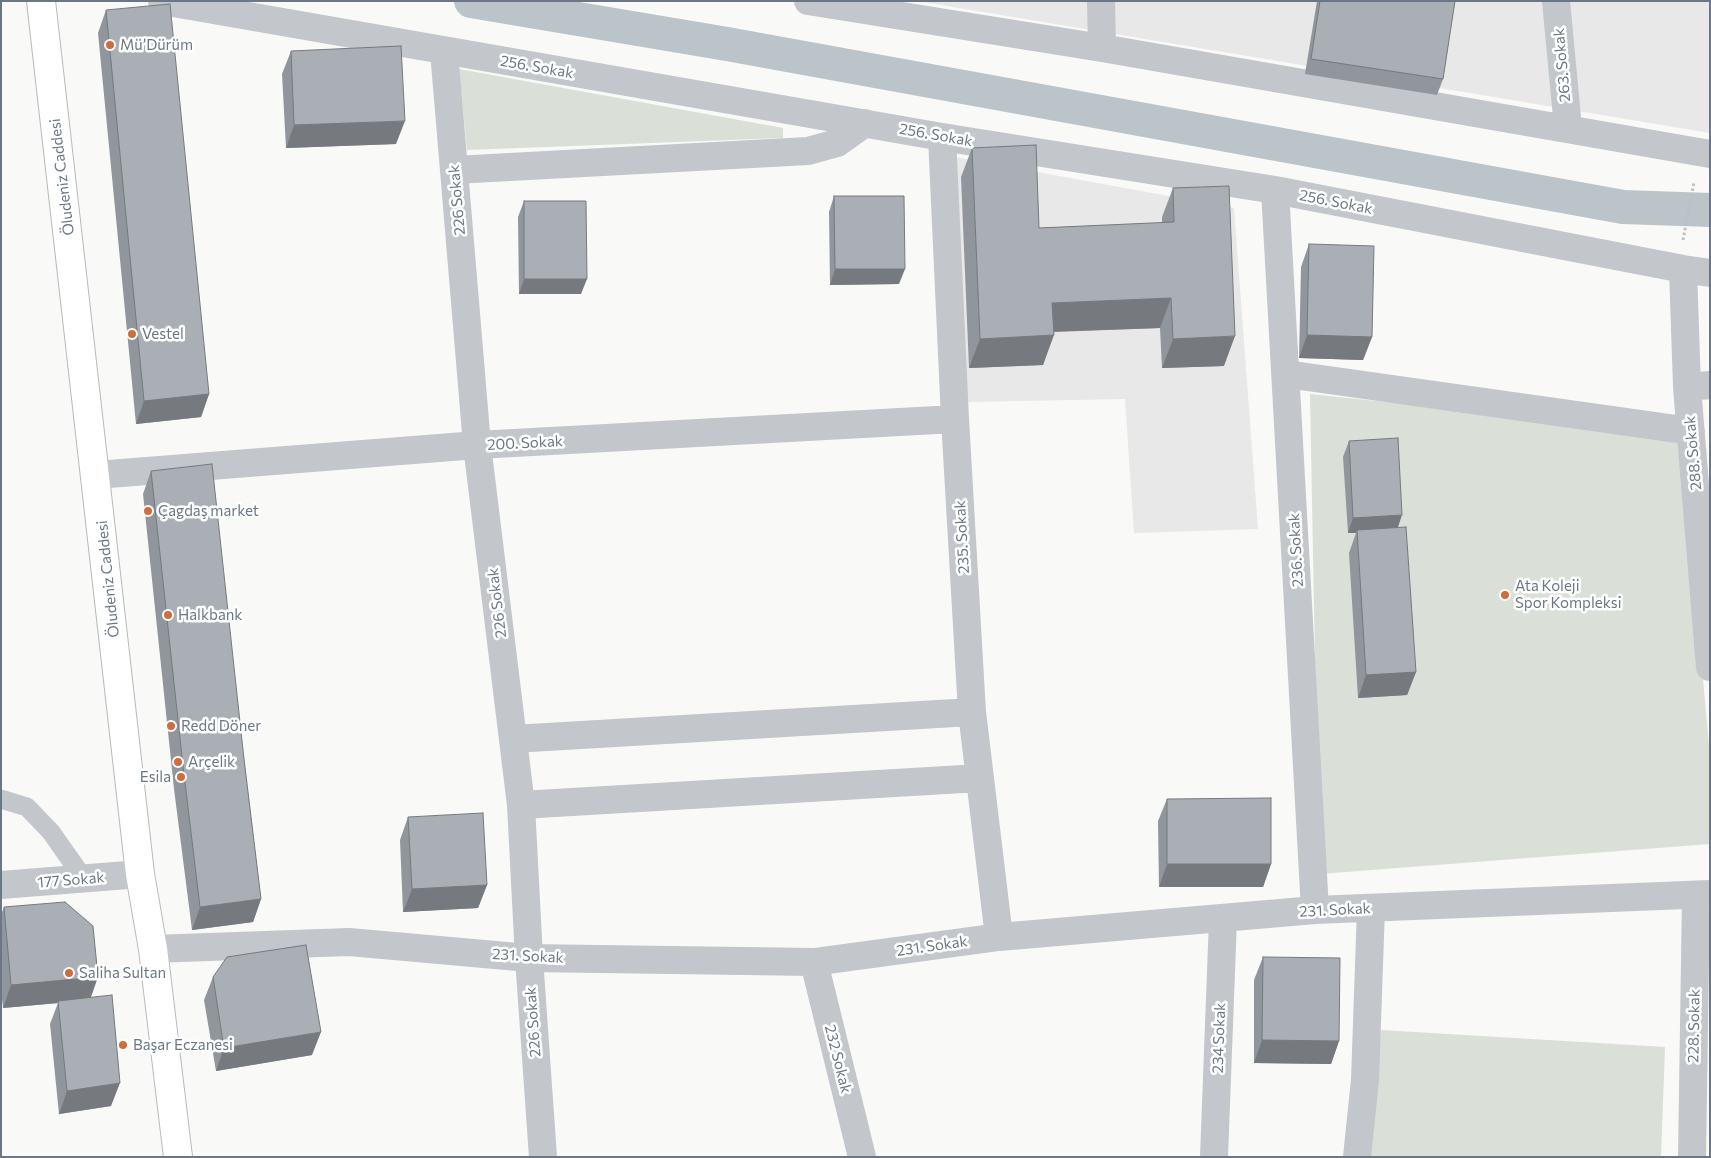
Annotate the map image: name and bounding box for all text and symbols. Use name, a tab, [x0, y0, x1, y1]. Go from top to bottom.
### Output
street label: 263. Sokak	[1550, 27, 1574, 103]
place label: Mü’Dürüm	[120, 36, 193, 54]
marker: Mü’Dürüm	[104, 39, 116, 51]
street label: 256. Sokak	[499, 52, 575, 82]
street label: Öludeniz Caddesi	[46, 117, 78, 237]
street label: 256. Sokak	[898, 120, 974, 150]
street label: 226 Sokak	[445, 164, 469, 236]
street label: 256. Sokak	[1298, 186, 1374, 218]
place label: Vestel	[142, 325, 184, 343]
marker: Vestel	[126, 328, 138, 340]
street label: 288. Sokak	[1681, 415, 1705, 491]
street label: 200. Sokak	[487, 432, 563, 454]
street label: 235. Sokak	[951, 500, 973, 574]
place label: Çagdaş market	[158, 502, 259, 520]
marker: Çagdaş market	[142, 505, 154, 517]
street label: 236. Sokak	[1285, 513, 1307, 587]
street label: Öludeniz Caddesi	[93, 519, 123, 639]
street label: 226 Sokak	[484, 567, 510, 639]
place label: Ata Koleji Spor Kompleksi	[1515, 577, 1621, 612]
marker: Ata Koleji Spor Kompleksi	[1499, 589, 1511, 601]
place label: Halkbank	[178, 606, 242, 624]
marker: Halkbank	[162, 609, 174, 621]
place label: Redd Döner	[181, 717, 261, 735]
marker: Redd Döner	[165, 720, 177, 732]
place label: Arçelik	[188, 753, 235, 771]
marker: Arçelik	[172, 756, 184, 768]
place label: Esila	[140, 768, 171, 786]
marker: Esila	[175, 771, 187, 783]
street label: 177 Sokak	[37, 868, 105, 892]
street label: 231. Sokak	[1299, 899, 1371, 921]
street label: 231. Sokak	[895, 932, 969, 960]
street label: 231. Sokak	[492, 945, 564, 967]
place label: Saliha Sultan	[79, 964, 166, 982]
marker: Saliha Sultan	[63, 967, 75, 979]
street label: 226 Sokak	[522, 986, 544, 1058]
street label: 228. Sokak	[1684, 989, 1704, 1063]
street label: 234 Sokak	[1209, 1002, 1229, 1074]
street label: 232 Sokak	[821, 1023, 855, 1095]
place label: Başar Eczanesi	[133, 1036, 233, 1054]
marker: Başar Eczanesi	[117, 1039, 129, 1051]

